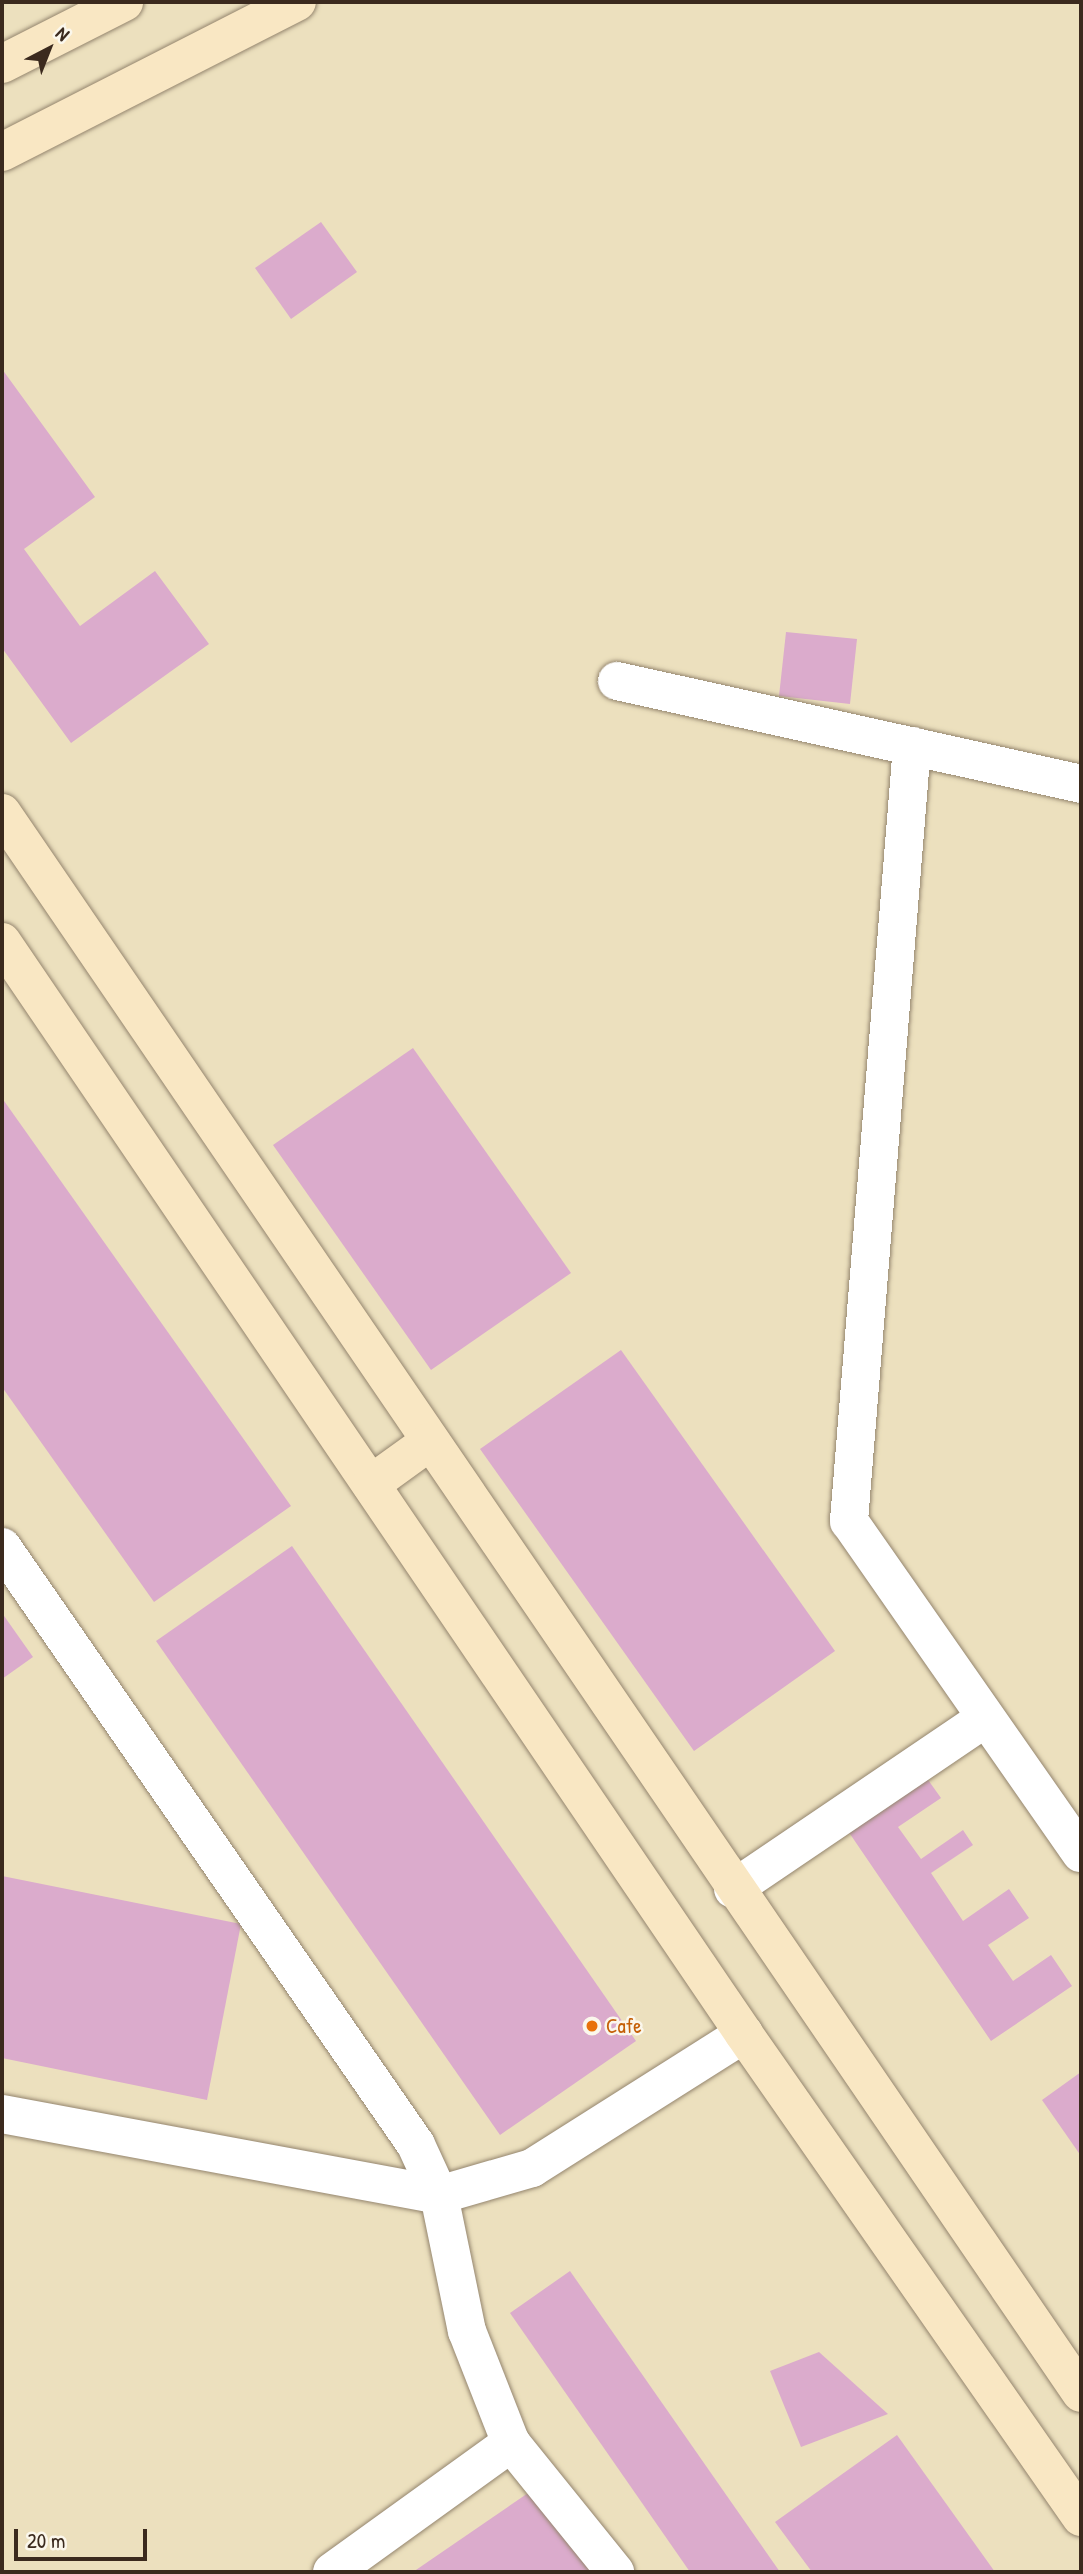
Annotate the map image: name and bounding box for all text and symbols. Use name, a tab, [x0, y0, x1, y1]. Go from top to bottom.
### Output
north arrow	[14, 14, 84, 84]
text: N	[51, 20, 76, 46]
place label: Cafe	[606, 2013, 642, 2039]
marker: Cafe	[584, 2018, 600, 2034]
scale bar	[18, 2514, 150, 2558]
text: 20 m	[27, 2526, 65, 2555]

